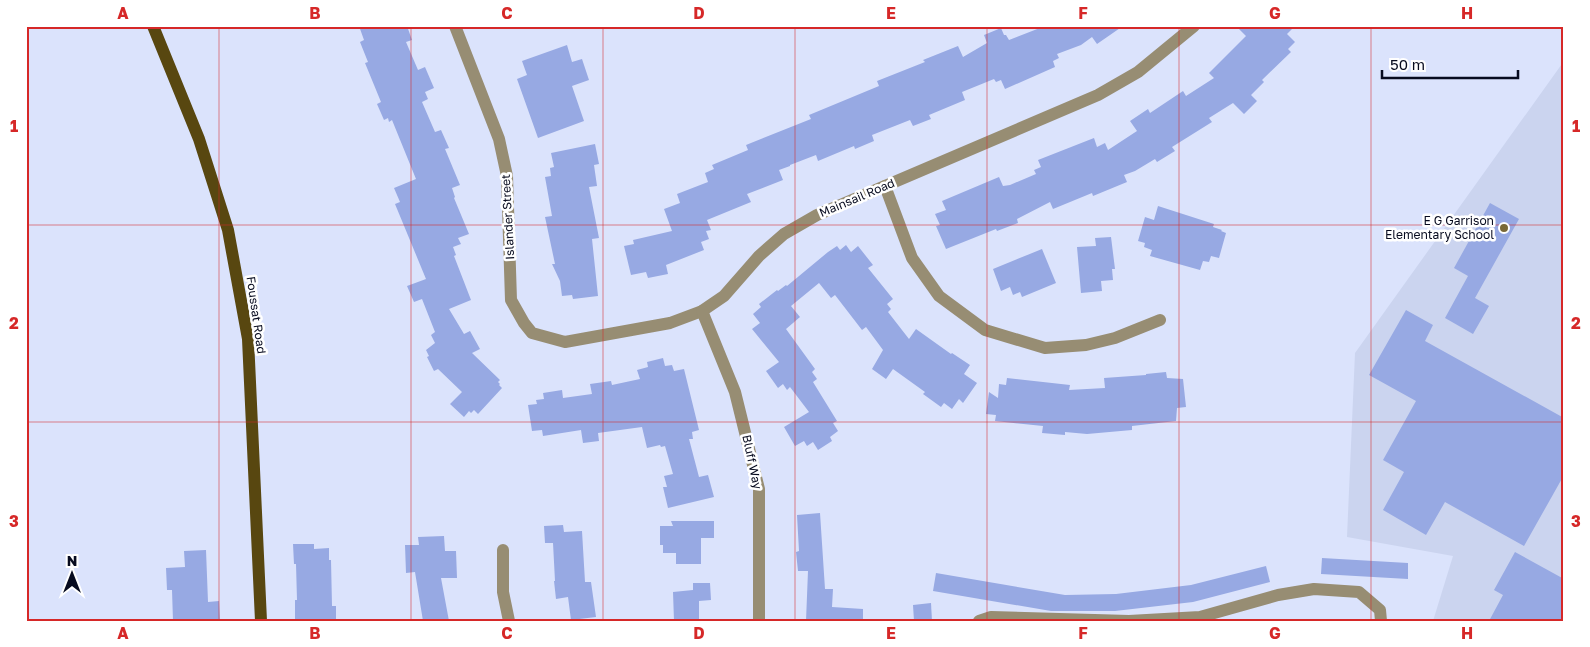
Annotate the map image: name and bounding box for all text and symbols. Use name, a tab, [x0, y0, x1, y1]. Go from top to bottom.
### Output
text: A	[117, 3, 129, 23]
text: B	[309, 3, 321, 23]
text: C	[501, 3, 513, 23]
text: D	[693, 3, 705, 23]
text: E	[886, 3, 896, 23]
text: F	[1078, 3, 1088, 23]
text: G	[1269, 3, 1281, 23]
text: H	[1461, 3, 1473, 23]
scale bar	[1382, 48, 1519, 80]
text: 50 m	[1390, 55, 1425, 73]
text: 1	[10, 116, 18, 136]
text: 1	[1572, 116, 1580, 136]
street label: Islander Street	[498, 174, 517, 260]
street label: Mainsail Road	[817, 175, 897, 220]
place label: E G Garrison Elementary School	[1385, 213, 1494, 242]
marker: E G Garrison Elementary School	[1498, 222, 1510, 234]
street label: Foussat Road	[244, 275, 269, 355]
text: 2	[9, 313, 19, 333]
text: 2	[1571, 313, 1581, 333]
street label: Bluff Way	[739, 433, 766, 491]
text: 3	[9, 511, 19, 531]
text: 3	[1571, 511, 1581, 531]
north arrow	[48, 550, 98, 600]
text: N	[67, 552, 77, 569]
text: A	[117, 623, 129, 643]
text: B	[309, 623, 321, 643]
text: C	[501, 623, 513, 643]
text: D	[693, 623, 705, 643]
text: E	[886, 623, 896, 643]
text: F	[1078, 623, 1088, 643]
text: G	[1269, 623, 1281, 643]
text: H	[1461, 623, 1473, 643]

